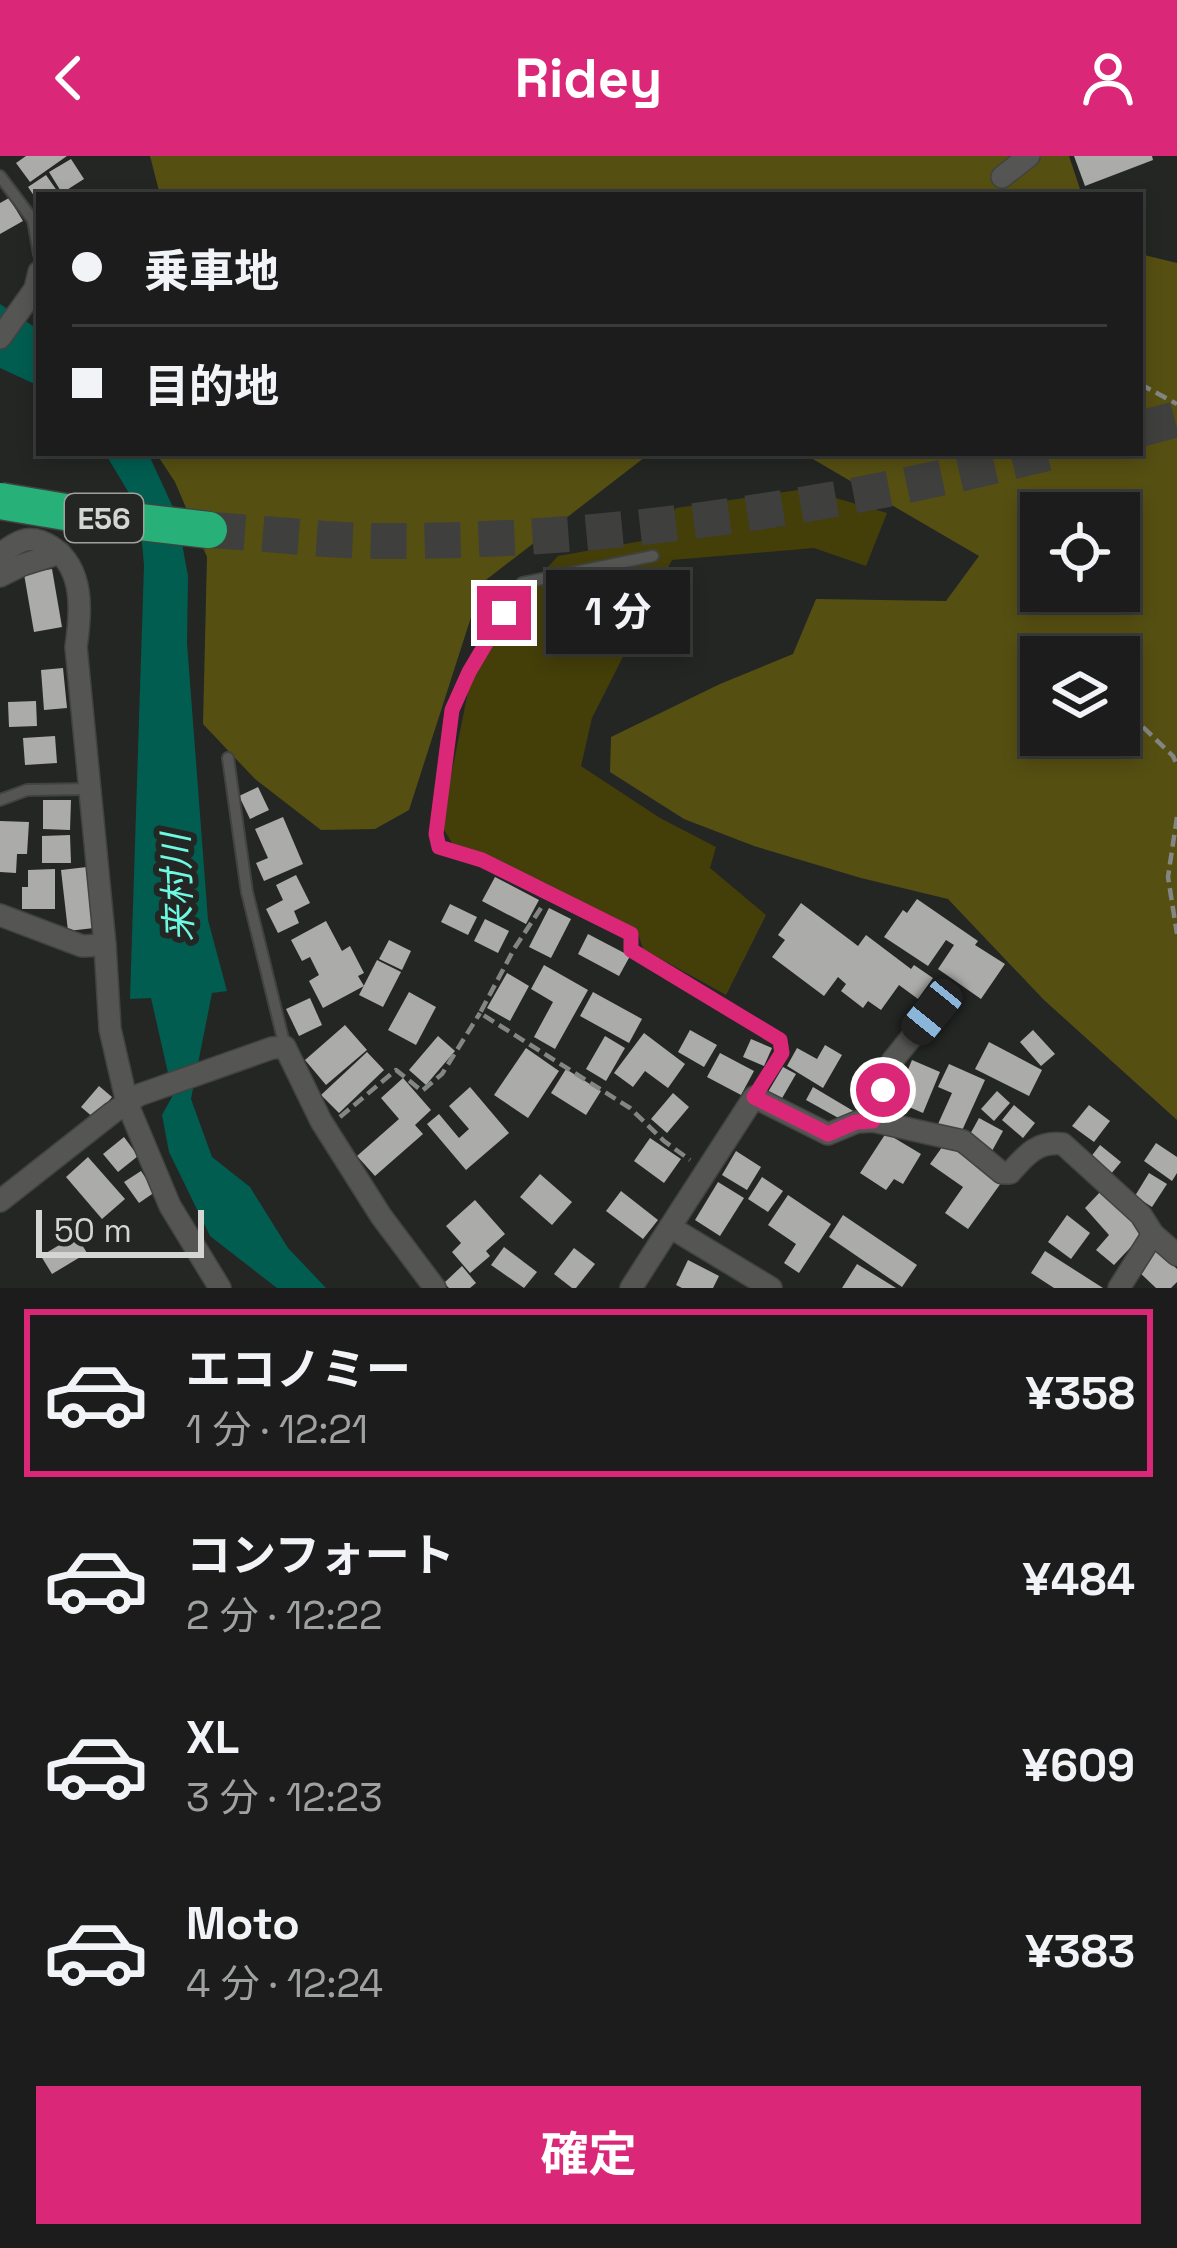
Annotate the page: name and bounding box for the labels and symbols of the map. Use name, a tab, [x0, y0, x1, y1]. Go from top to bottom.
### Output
road number: E56	[65, 494, 143, 542]
callout: 1 分	[546, 571, 690, 655]
route end	[477, 586, 531, 640]
water label: 来村川	[153, 829, 203, 943]
car	[895, 973, 969, 1051]
route start	[856, 1063, 910, 1117]
scale bar	[36, 1204, 204, 1257]

